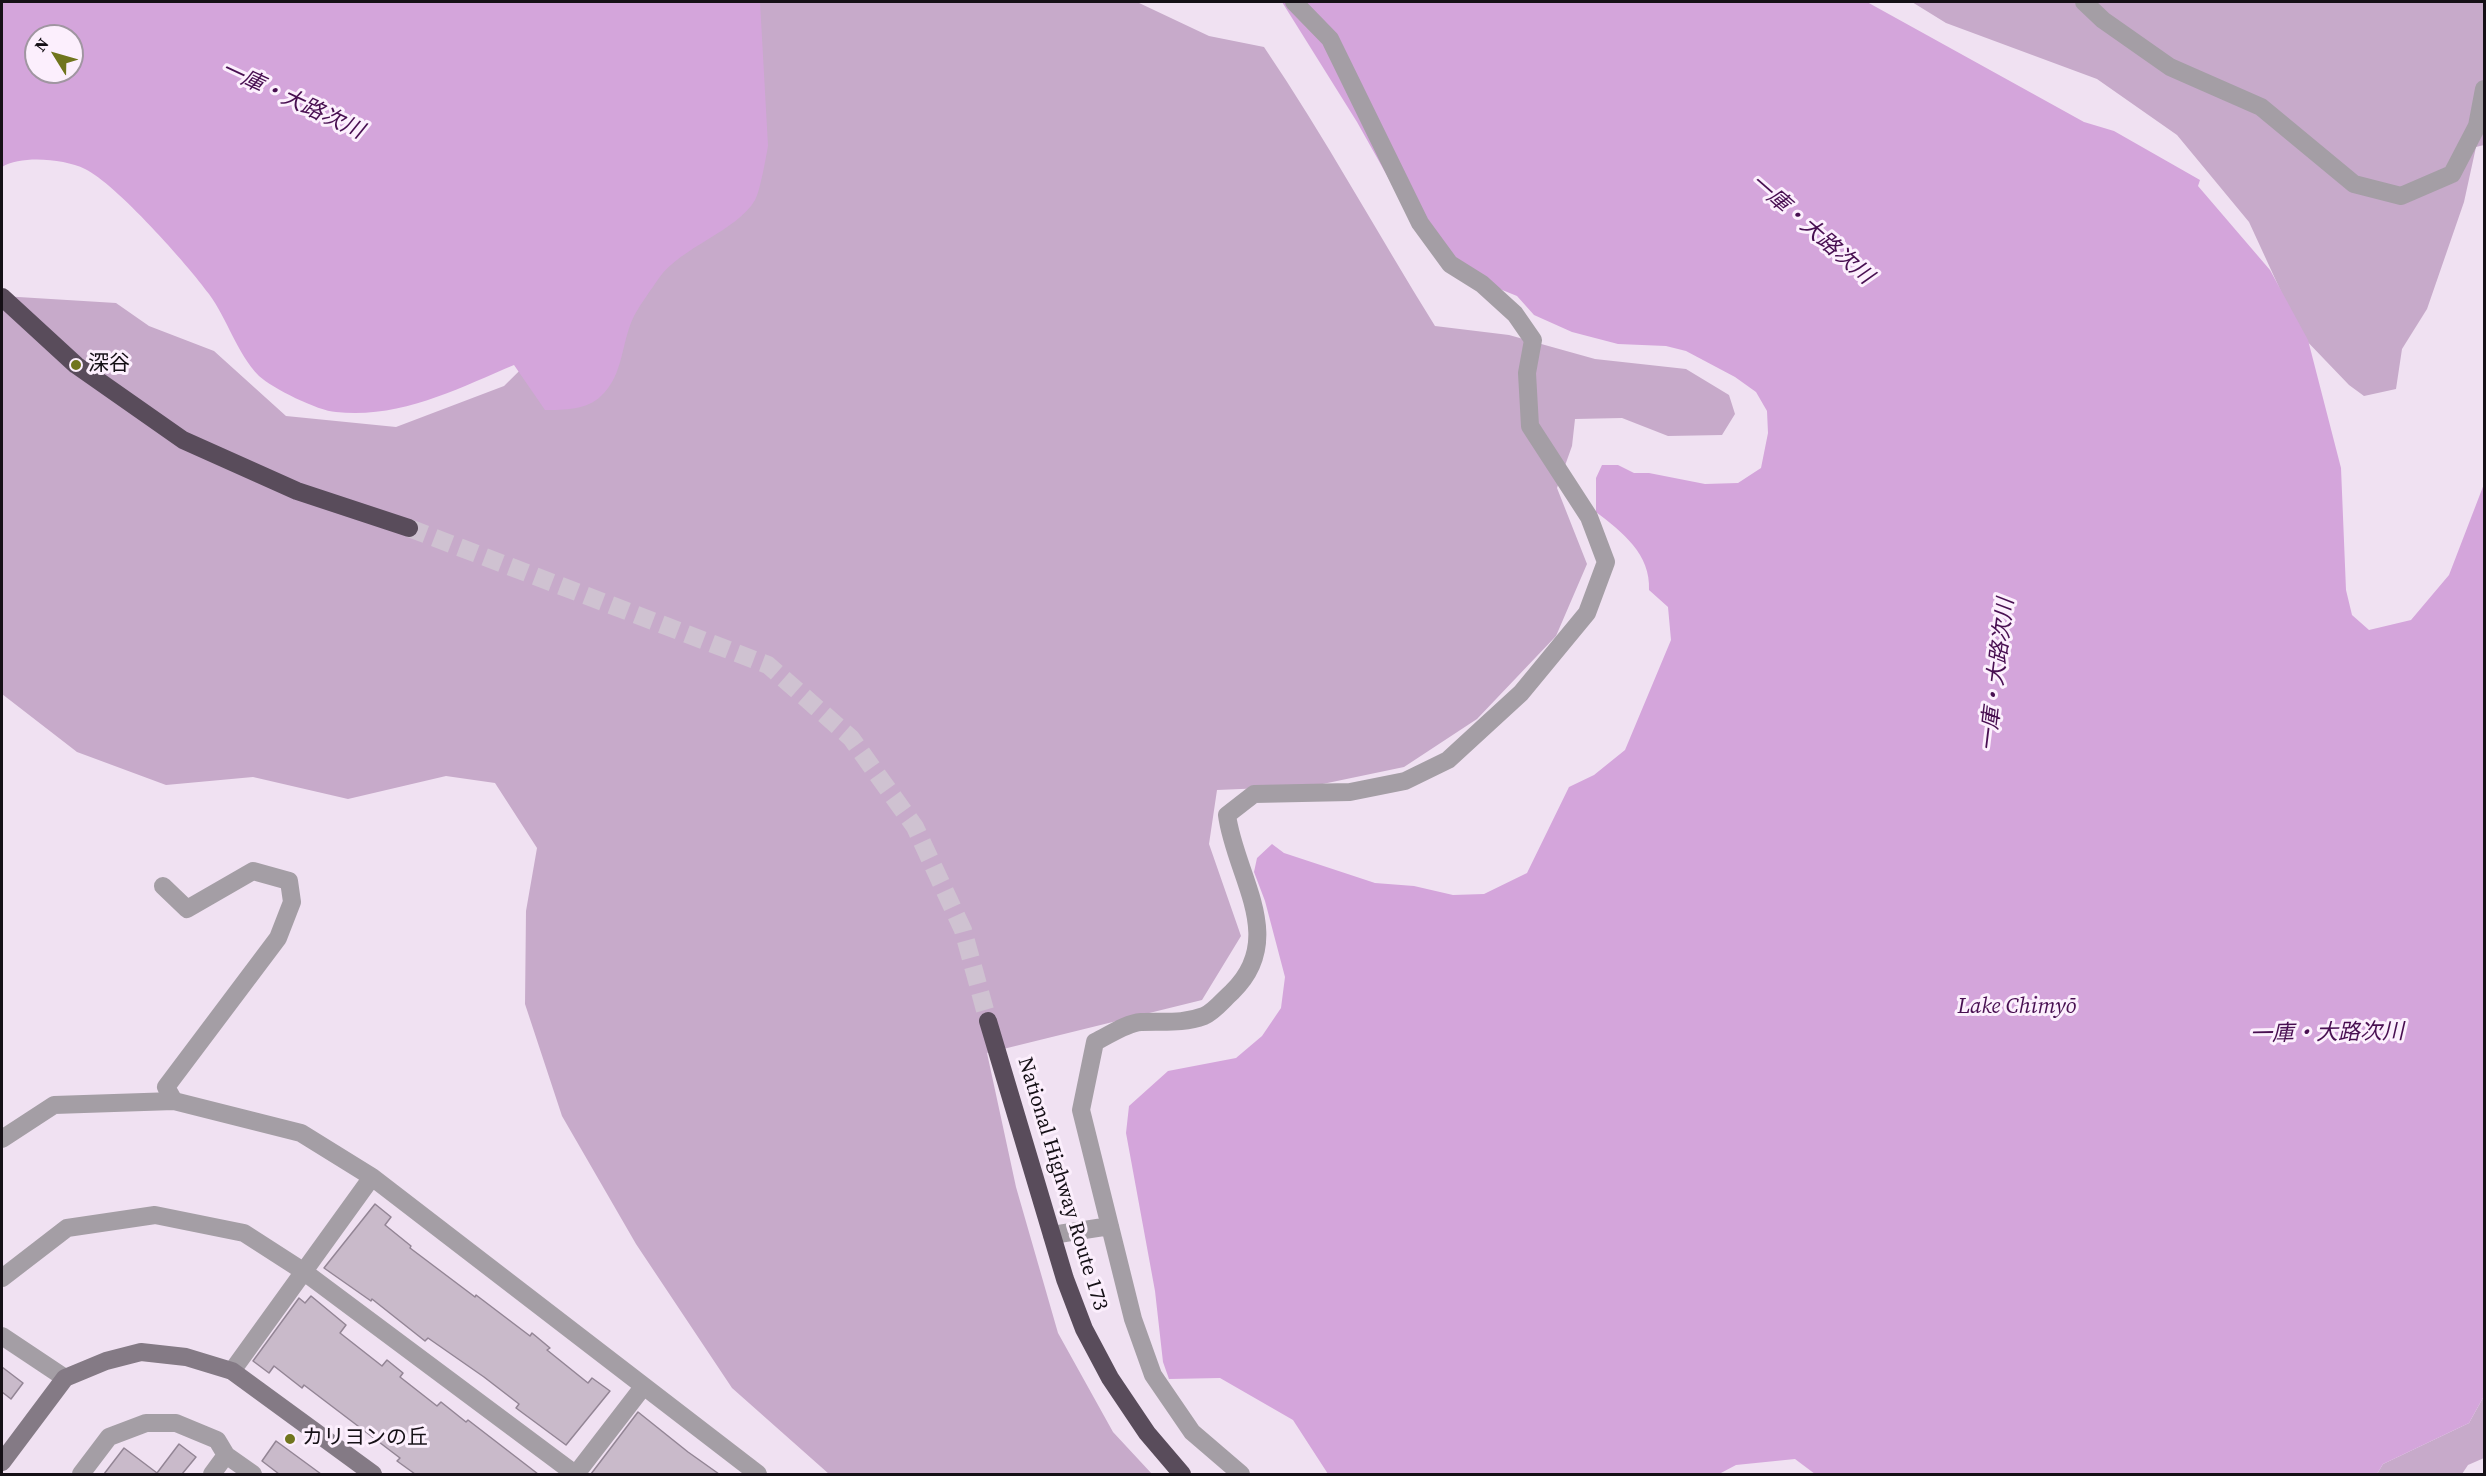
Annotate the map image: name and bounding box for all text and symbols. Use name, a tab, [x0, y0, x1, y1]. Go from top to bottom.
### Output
north arrow	[24, 24, 84, 84]
text: N	[29, 33, 54, 56]
water label: 一庫・大路次川	[217, 56, 367, 146]
water label: 一庫・大路次川	[1744, 170, 1878, 290]
place label: 深谷	[88, 352, 130, 378]
marker: 深谷	[69, 358, 83, 372]
water label: 一庫・大路次川	[1976, 597, 2020, 753]
water label: Lake Chimyō	[1957, 994, 2077, 1020]
water label: 一庫・大路次川	[2250, 1019, 2404, 1049]
street label: National Highway Route 173	[1011, 1054, 1113, 1314]
place label: カリヨンの丘	[302, 1426, 428, 1452]
marker: カリヨンの丘	[283, 1432, 297, 1446]

